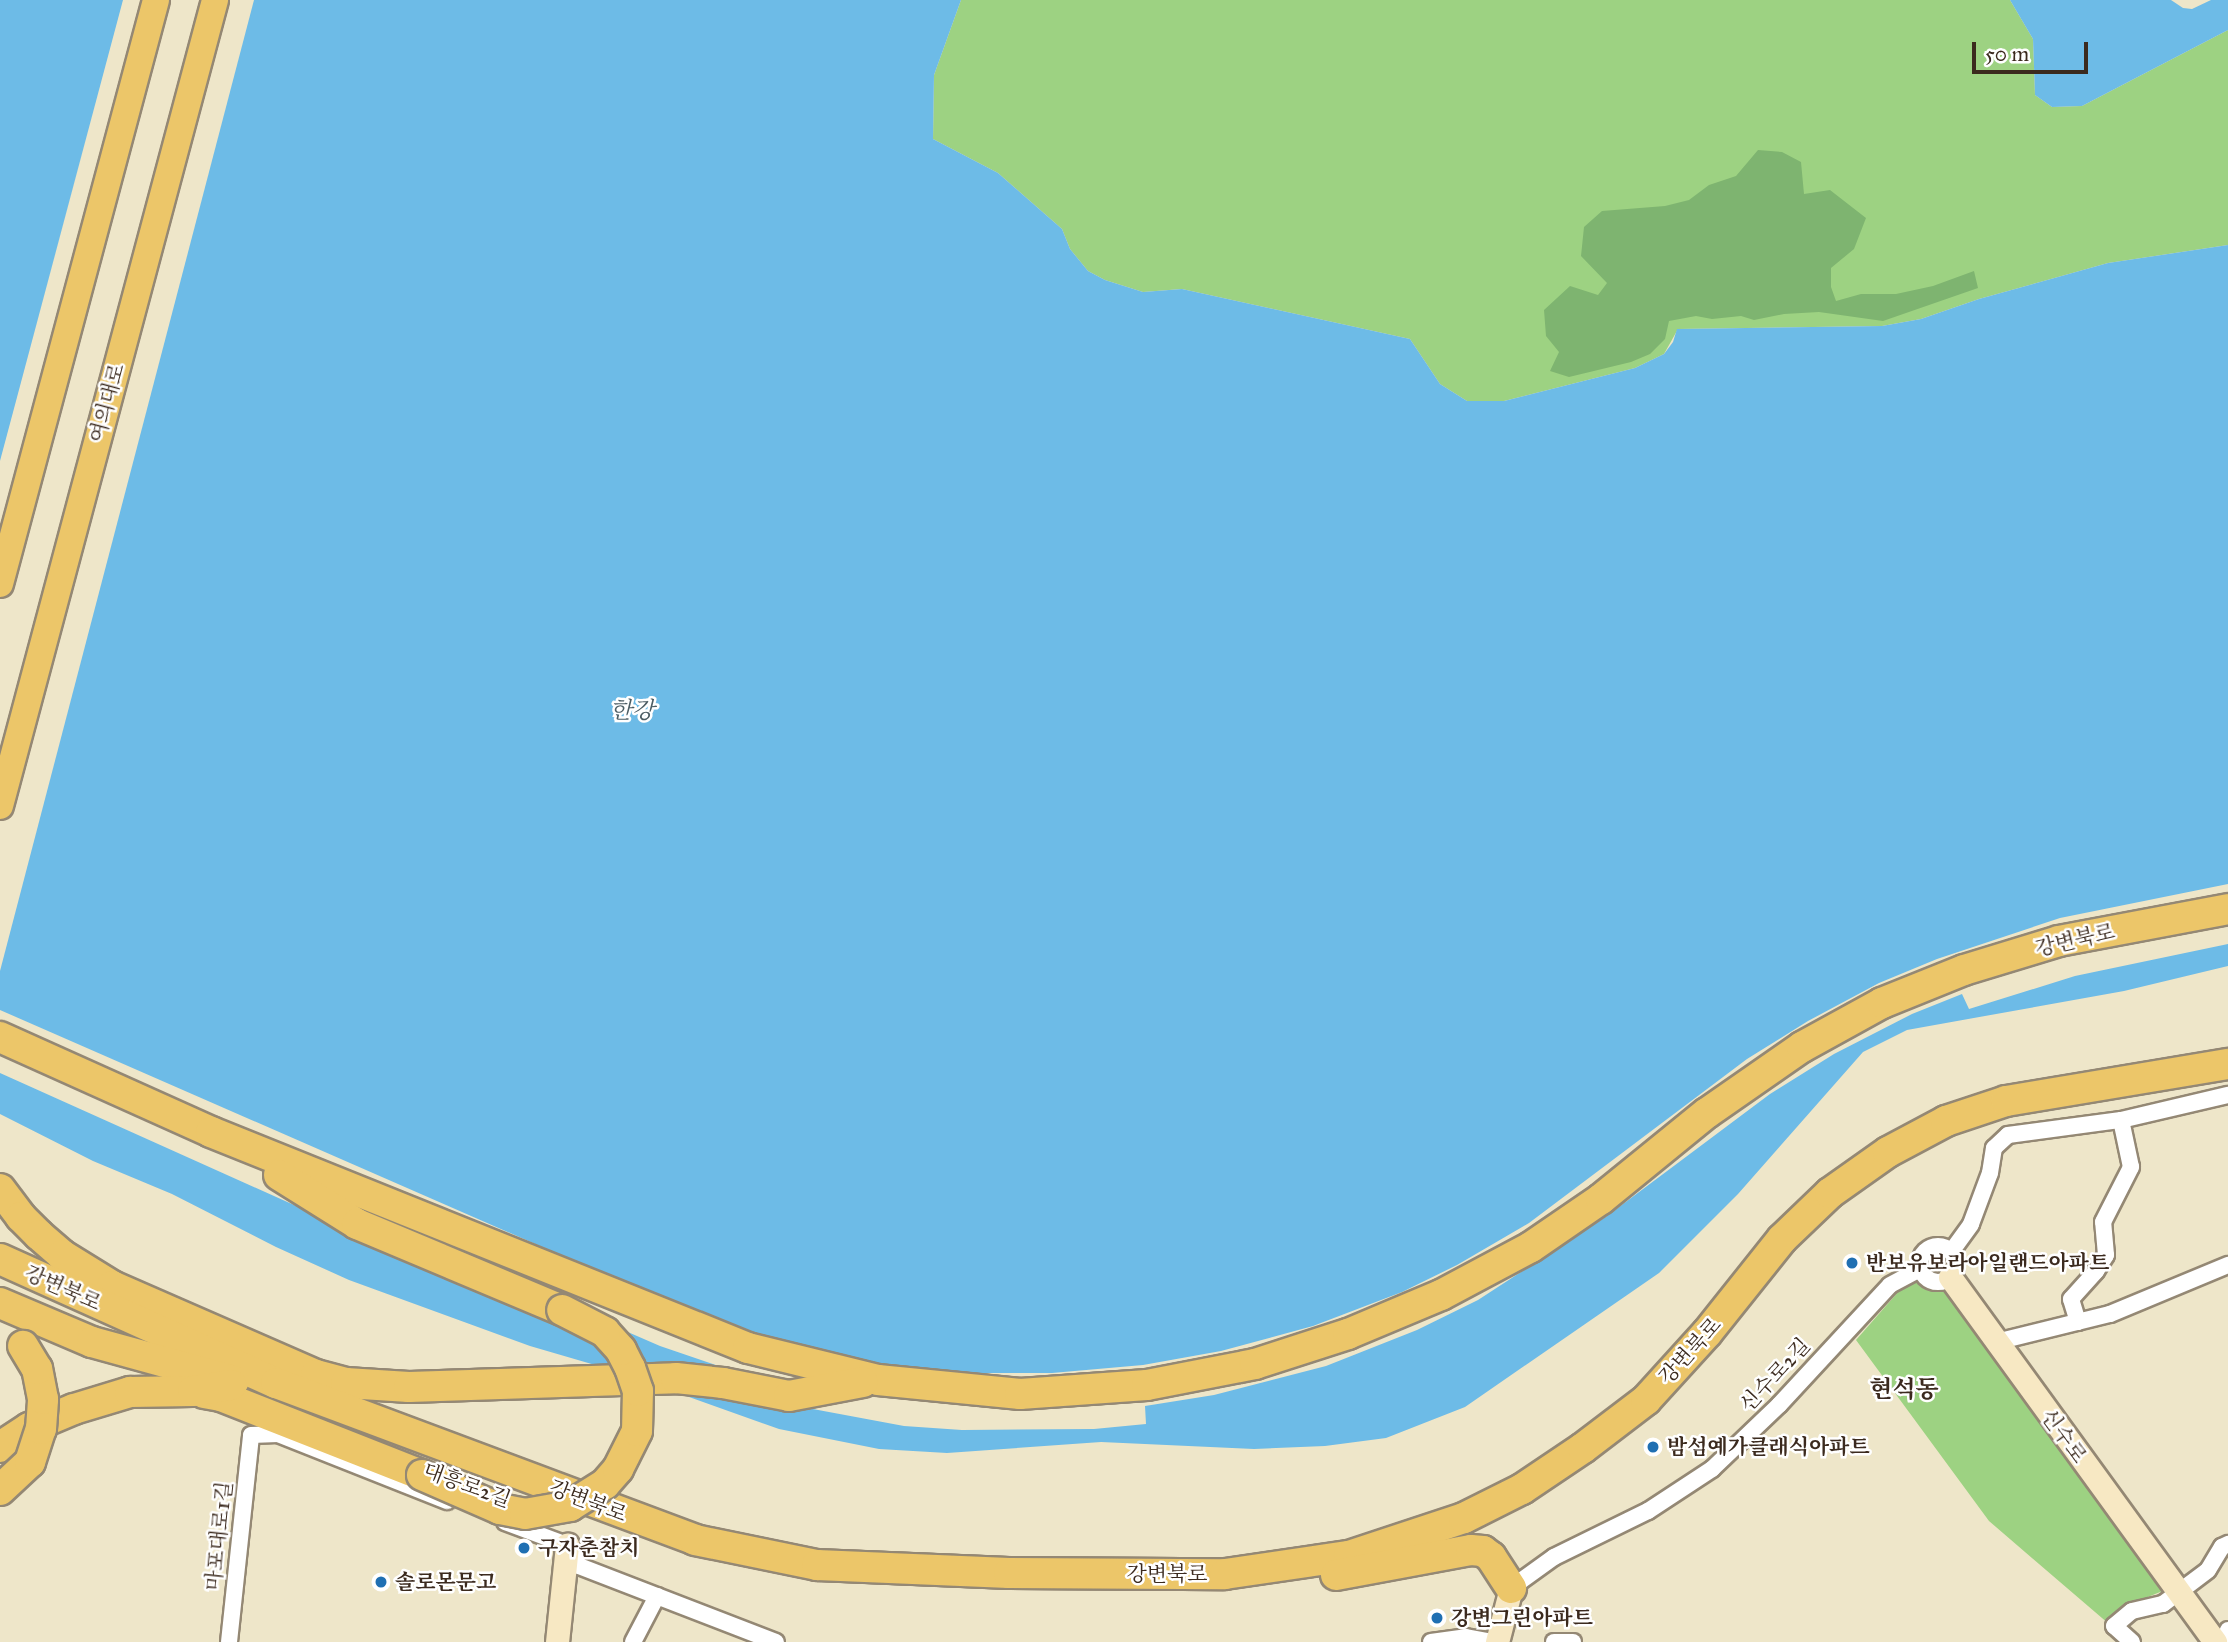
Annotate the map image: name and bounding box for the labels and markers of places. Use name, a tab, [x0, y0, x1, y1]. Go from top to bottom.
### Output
place label: 반보유보라아일랜드아파트	[1866, 1250, 2109, 1276]
marker: 반보유보라아일랜드아파트	[1844, 1255, 1860, 1271]
place label: 밤섬예가클래식아파트	[1667, 1434, 1870, 1460]
marker: 밤섬예가클래식아파트	[1645, 1439, 1661, 1455]
place label: 구자춘참치	[538, 1535, 639, 1561]
marker: 구자춘참치	[516, 1540, 532, 1556]
place label: 솔로몬문고	[395, 1569, 496, 1595]
marker: 솔로몬문고	[373, 1574, 389, 1590]
place label: 강변그린아파트	[1451, 1605, 1593, 1631]
marker: 강변그린아파트	[1429, 1610, 1445, 1626]

